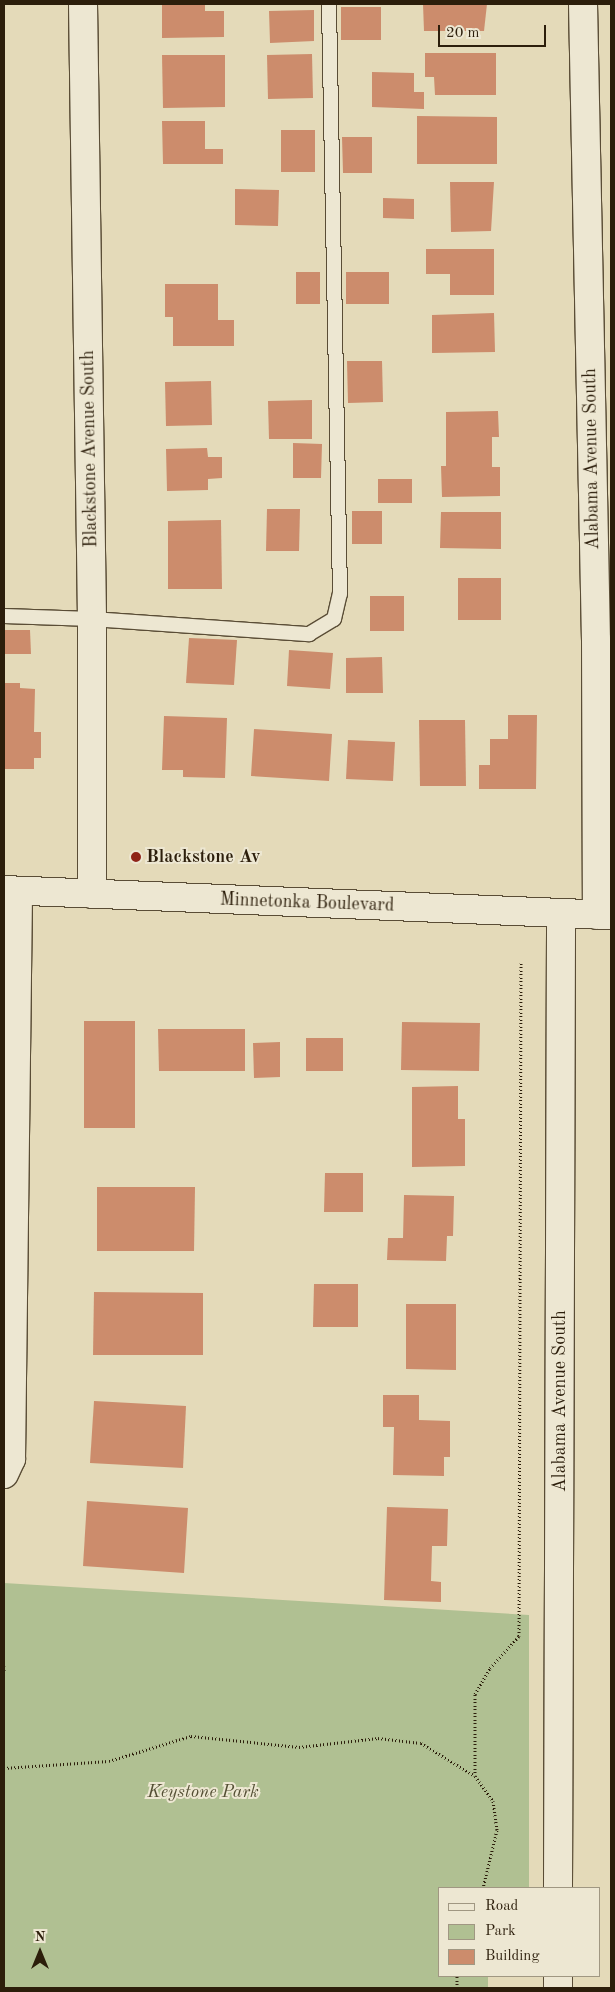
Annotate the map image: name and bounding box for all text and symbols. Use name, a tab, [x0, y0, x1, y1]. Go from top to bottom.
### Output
scale bar	[440, 15, 548, 47]
text: 20 m	[446, 26, 480, 41]
street label: Blackstone Avenue South	[77, 350, 103, 548]
street label: Alabama Avenue South	[580, 368, 604, 550]
place label: Blackstone Av	[146, 846, 260, 868]
marker: Blackstone Av	[130, 851, 142, 863]
street label: Minnetonka Boulevard	[219, 889, 395, 917]
street label: Alabama Avenue South	[549, 1310, 571, 1492]
park label: Keystone Park	[147, 1781, 259, 1803]
legend	[438, 1887, 600, 1977]
text: Road	[485, 1899, 518, 1914]
text: Park	[485, 1924, 516, 1939]
north arrow	[15, 1927, 65, 1977]
text: N	[35, 1930, 45, 1944]
text: Building	[485, 1949, 540, 1964]

